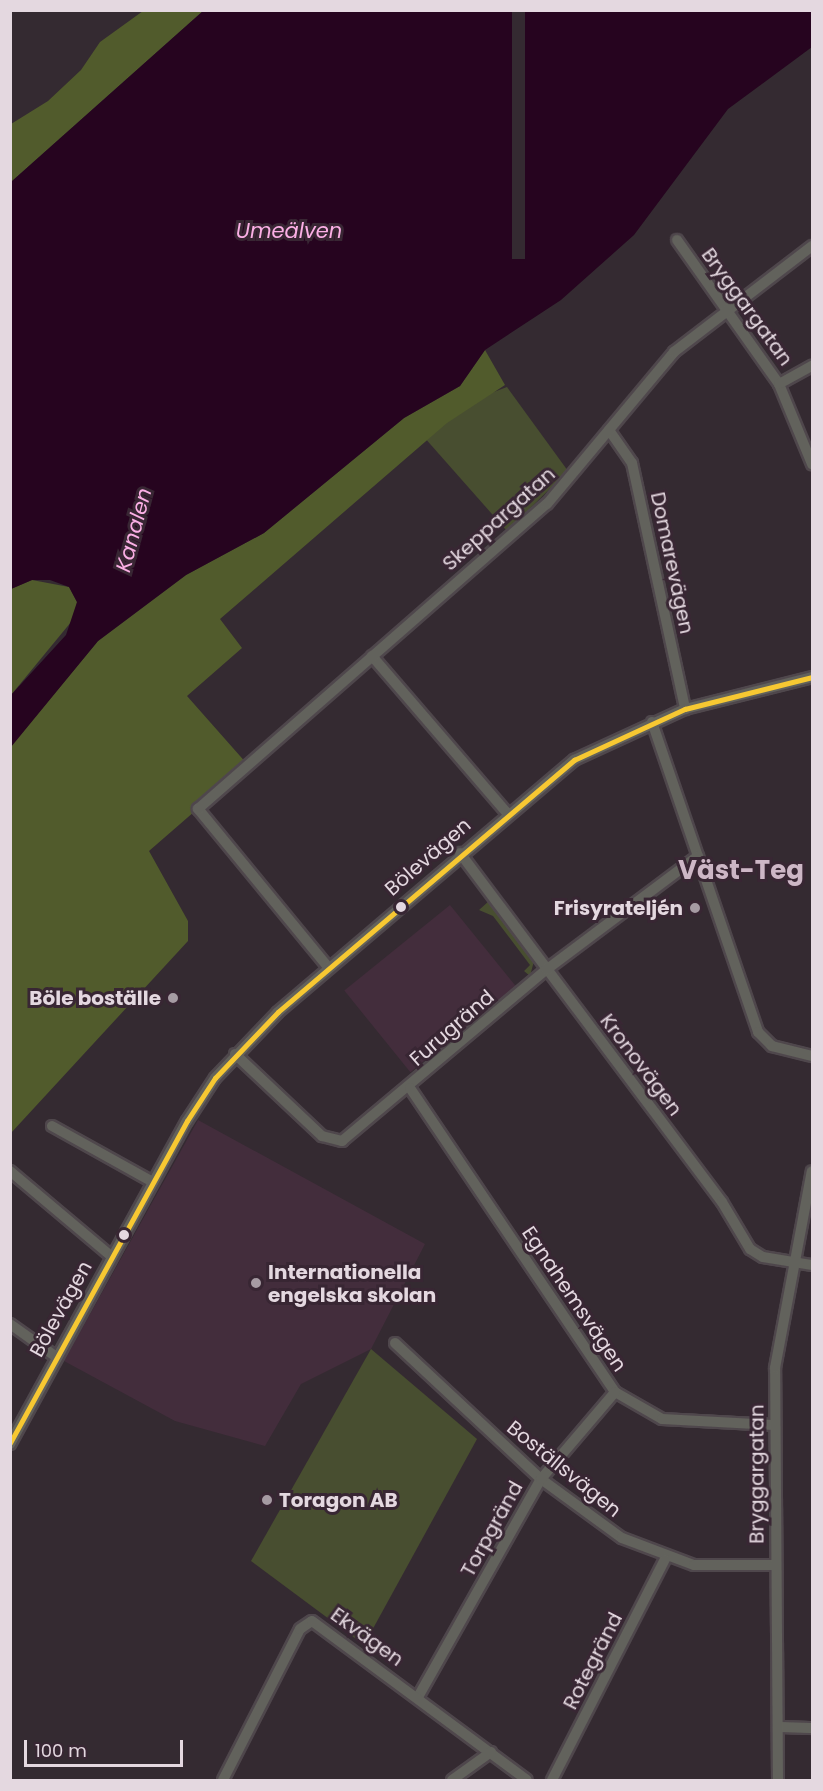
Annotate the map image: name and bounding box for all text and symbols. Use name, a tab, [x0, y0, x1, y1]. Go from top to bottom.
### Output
water label: Umeälven	[236, 218, 342, 244]
street label: Bryggargatan	[696, 243, 798, 371]
street label: Skeppargatan	[438, 462, 560, 576]
water label: Kanalen	[111, 485, 157, 575]
street label: Domarevägen	[645, 490, 699, 636]
street label: Bölevägen	[380, 813, 476, 901]
district label: Väst-Teg	[678, 855, 804, 887]
place label: Frisyrateljén	[554, 896, 683, 920]
unlabelled marker	[395, 901, 407, 913]
marker: Frisyrateljén	[688, 901, 702, 915]
street label: Furugränd	[405, 985, 499, 1071]
place label: Böle boställe	[29, 986, 161, 1010]
marker: Böle boställe	[166, 991, 180, 1005]
street label: Kronovägen	[595, 1009, 687, 1121]
street label: Egnahemsvägen	[517, 1222, 631, 1376]
unlabelled marker	[118, 1229, 130, 1241]
street label: Bölevägen	[25, 1257, 97, 1361]
place label: Internationella engelska skolan	[268, 1260, 436, 1307]
marker: Internationella engelska skolan	[249, 1276, 263, 1290]
street label: Bryggargatan	[745, 1404, 769, 1544]
street label: Boställsvägen	[502, 1416, 626, 1522]
street label: Torpgränd	[456, 1477, 528, 1581]
place label: Toragon AB	[279, 1488, 398, 1512]
marker: Toragon AB	[260, 1493, 274, 1507]
street label: Ekvägen	[326, 1603, 408, 1671]
street label: Rotegränd	[558, 1609, 628, 1713]
scale bar	[27, 1728, 186, 1766]
text: 100 m	[35, 1738, 87, 1763]

